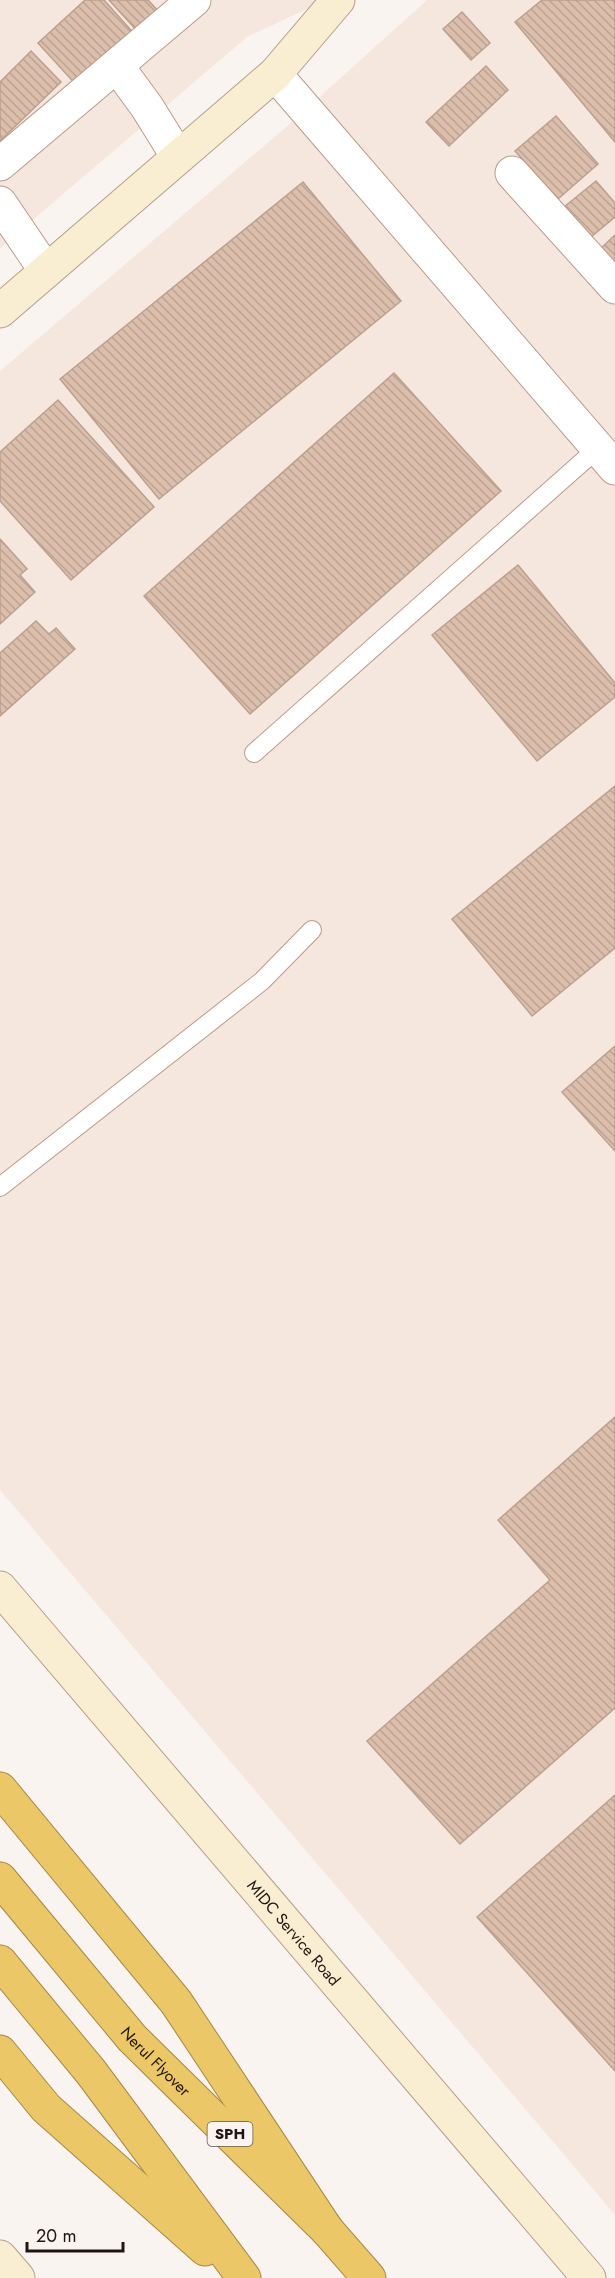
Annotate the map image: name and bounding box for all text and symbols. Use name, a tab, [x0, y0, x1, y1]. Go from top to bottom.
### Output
street label: MIDC Service Road	[242, 1874, 346, 1991]
street label: Nerul Flyover	[116, 2021, 196, 2102]
road number: SPH	[208, 2122, 252, 2146]
scale bar	[27, 2215, 123, 2253]
text: 20 m	[36, 2223, 76, 2249]

